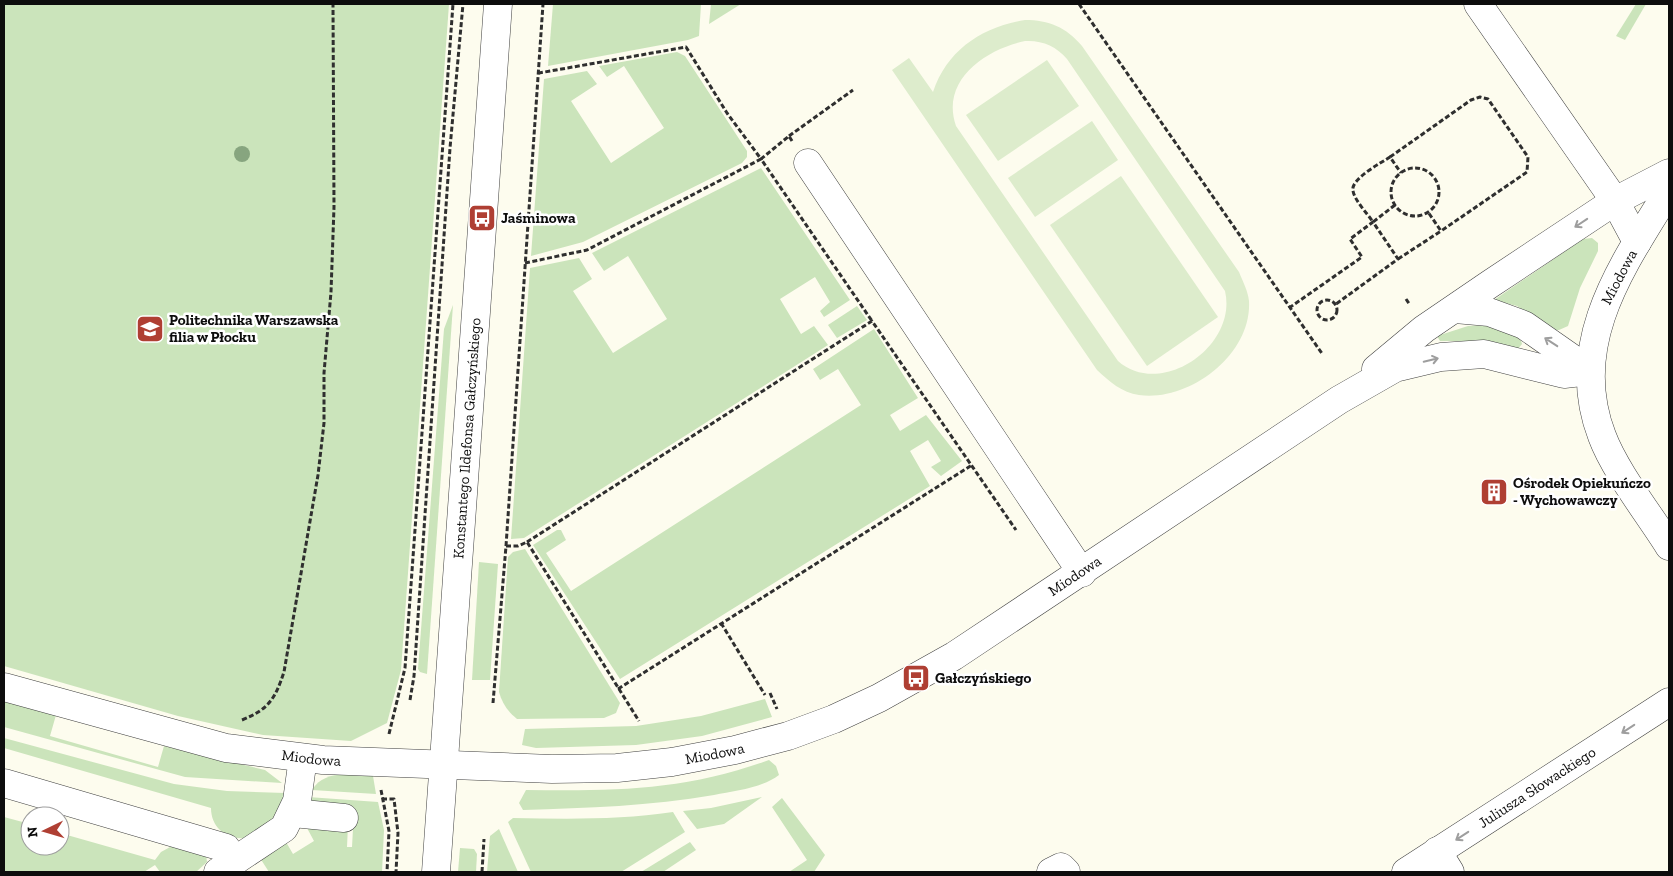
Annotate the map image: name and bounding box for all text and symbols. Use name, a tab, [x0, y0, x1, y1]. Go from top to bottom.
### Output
bus stop icon: Jaśminowa	[467, 203, 497, 233]
place label: Jaśminowa	[501, 209, 576, 227]
one-way arrow	[1575, 219, 1589, 229]
street label: Miodowa	[1597, 246, 1641, 308]
place label: Politechnika Warszawska filia w Płocku	[169, 311, 339, 346]
school or university icon: Politechnika Warszawska filia w Płocku	[135, 314, 165, 344]
street label: Konstantego Ildefonsa Gałczyńskiego	[449, 317, 485, 559]
one-way arrow	[1544, 337, 1558, 347]
one-way arrow	[1422, 355, 1438, 364]
place label: Ośrodek Opiekuńczo - Wychowawczy	[1513, 474, 1651, 509]
building icon: Ośrodek Opiekuńczo - Wychowawczy	[1479, 477, 1509, 507]
street label: Miodowa	[1045, 552, 1105, 600]
bus stop icon: Gałczyńskiego	[901, 663, 931, 693]
place label: Gałczyńskiego	[935, 669, 1032, 687]
one-way arrow	[1622, 724, 1636, 734]
street label: Miodowa	[684, 739, 746, 768]
street label: Juliusza Słowackiego	[1475, 743, 1599, 832]
street label: Miodowa	[280, 746, 341, 770]
north arrow	[20, 806, 70, 856]
text: N	[24, 826, 41, 838]
one-way arrow	[1456, 831, 1470, 841]

